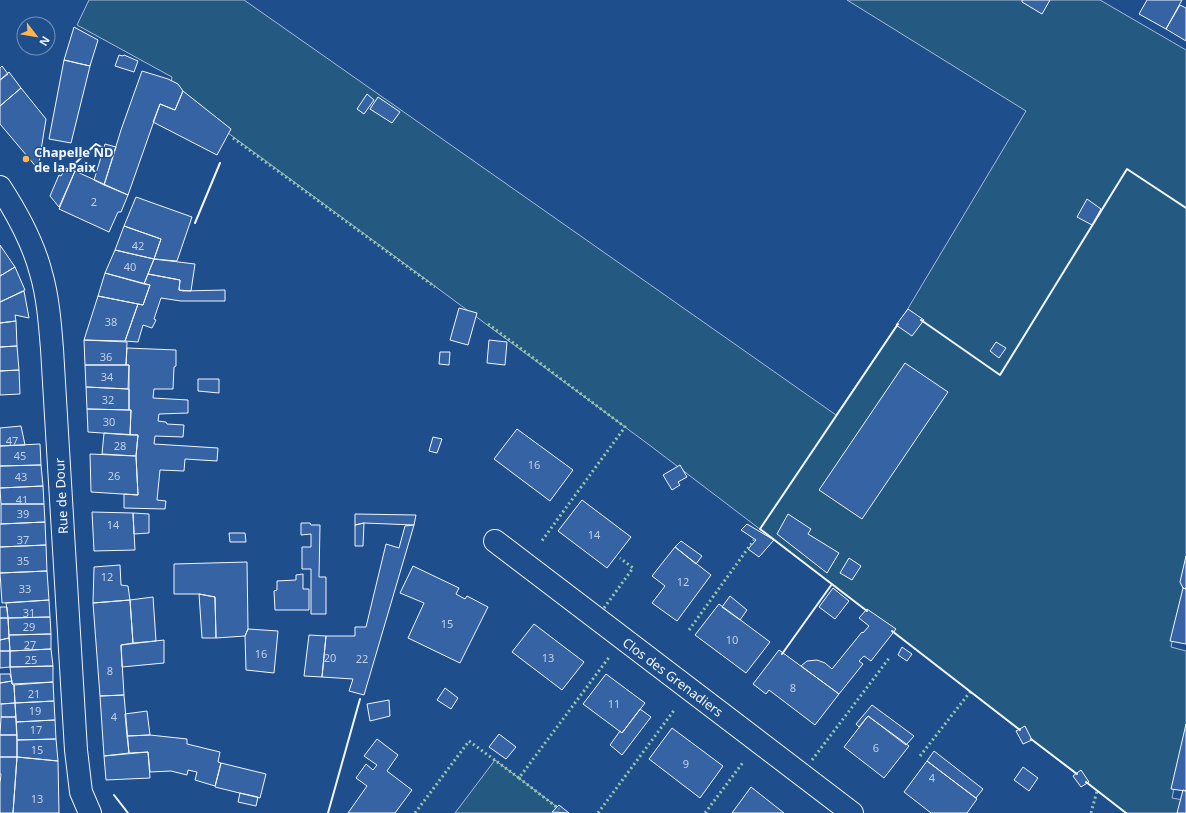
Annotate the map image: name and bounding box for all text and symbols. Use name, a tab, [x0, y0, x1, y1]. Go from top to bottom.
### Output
north arrow	[16, 16, 56, 56]
text: N	[36, 34, 54, 49]
place label: Chapelle ND de la Paix	[34, 143, 114, 176]
marker: Chapelle ND de la Paix	[21, 154, 31, 164]
house number: 2	[91, 194, 97, 209]
house number: 42	[132, 238, 144, 253]
house number: 40	[124, 259, 136, 274]
house number: 38	[105, 314, 117, 329]
house number: 36	[100, 349, 112, 364]
house number: 34	[101, 369, 114, 384]
house number: 32	[102, 392, 114, 407]
house number: 30	[103, 414, 115, 429]
house number: 47	[6, 433, 18, 448]
house number: 28	[114, 438, 126, 453]
house number: 45	[14, 448, 26, 463]
street label: Rue de Dour	[50, 457, 72, 535]
house number: 16	[528, 457, 540, 472]
house number: 26	[108, 468, 120, 483]
house number: 43	[15, 469, 27, 484]
house number: 41	[16, 492, 28, 507]
house number: 39	[17, 506, 29, 521]
house number: 14	[107, 517, 120, 532]
house number: 14	[588, 527, 601, 542]
house number: 37	[17, 532, 29, 547]
house number: 35	[17, 553, 29, 568]
house number: 12	[101, 569, 113, 584]
house number: 12	[677, 574, 689, 589]
house number: 33	[19, 581, 31, 596]
house number: 31	[23, 605, 35, 620]
house number: 15	[441, 616, 453, 631]
house number: 29	[23, 619, 35, 634]
house number: 10	[726, 632, 738, 647]
street label: Clos des Grenadiers	[619, 633, 727, 721]
house number: 27	[24, 637, 36, 652]
house number: 16	[255, 646, 267, 661]
house number: 20	[324, 650, 336, 665]
house number: 13	[542, 650, 554, 665]
house number: 22	[356, 651, 368, 666]
house number: 25	[25, 652, 37, 667]
house number: 8	[107, 663, 113, 678]
house number: 8	[790, 680, 796, 695]
house number: 21	[28, 686, 40, 701]
house number: 11	[608, 696, 620, 711]
house number: 19	[29, 703, 41, 718]
house number: 4	[111, 709, 118, 724]
house number: 17	[30, 722, 42, 737]
house number: 6	[873, 740, 879, 755]
house number: 15	[31, 742, 43, 757]
house number: 9	[683, 756, 689, 771]
house number: 4	[929, 770, 936, 785]
house number: 13	[31, 791, 43, 806]

